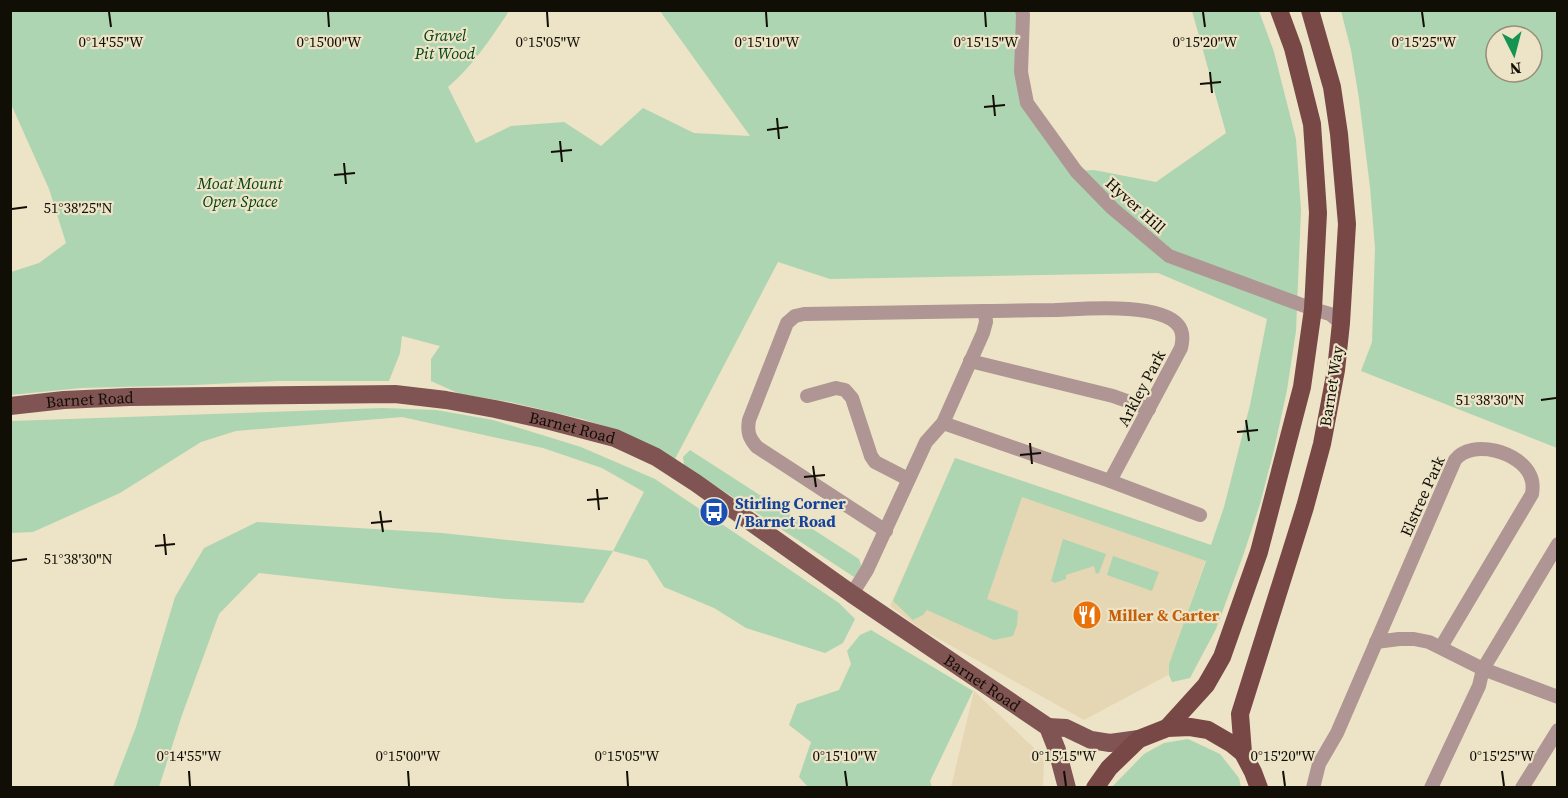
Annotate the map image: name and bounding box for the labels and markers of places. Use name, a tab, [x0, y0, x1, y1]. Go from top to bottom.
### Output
place label: Stirling Corner / Barnet Road	[735, 492, 846, 532]
bus stop icon: Stirling Corner / Barnet Road	[698, 496, 730, 528]
restaurant icon: Miller & Carter	[1071, 599, 1103, 631]
place label: Miller & Carter	[1108, 604, 1220, 626]

